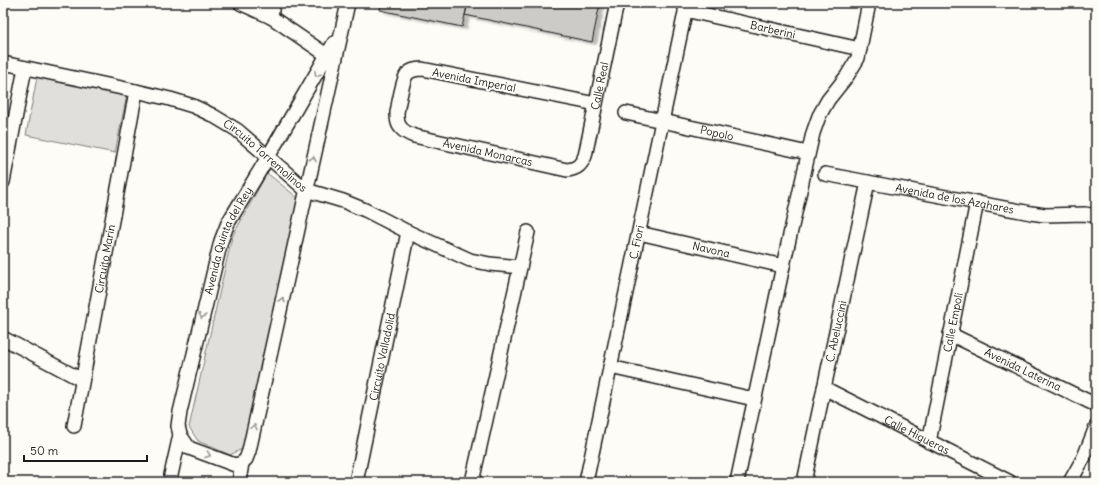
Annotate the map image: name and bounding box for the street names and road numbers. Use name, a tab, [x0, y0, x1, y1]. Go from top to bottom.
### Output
street label: Barberini	[749, 18, 797, 41]
street label: Calle Real	[588, 61, 611, 111]
street label: Avenida Imperial	[431, 65, 517, 95]
street label: Circuito Torremolinos	[221, 116, 310, 195]
street label: Popolo	[699, 123, 735, 143]
street label: Avenida Monarcas	[442, 136, 534, 169]
street label: Avenida de los Azahares	[894, 181, 1015, 217]
street label: Avenida Quinta del Rey	[201, 184, 255, 296]
street label: Circuito Marín	[92, 223, 118, 294]
street label: C. Fiori	[626, 224, 647, 260]
street label: Navona	[691, 238, 731, 261]
street label: Calle Empoli	[940, 291, 966, 353]
street label: C. Abeluccini	[823, 299, 849, 363]
street label: Circuito Valladolid	[366, 311, 398, 402]
street label: Avenida Laterina	[982, 345, 1064, 394]
street label: Calle Higueras	[882, 413, 952, 457]

